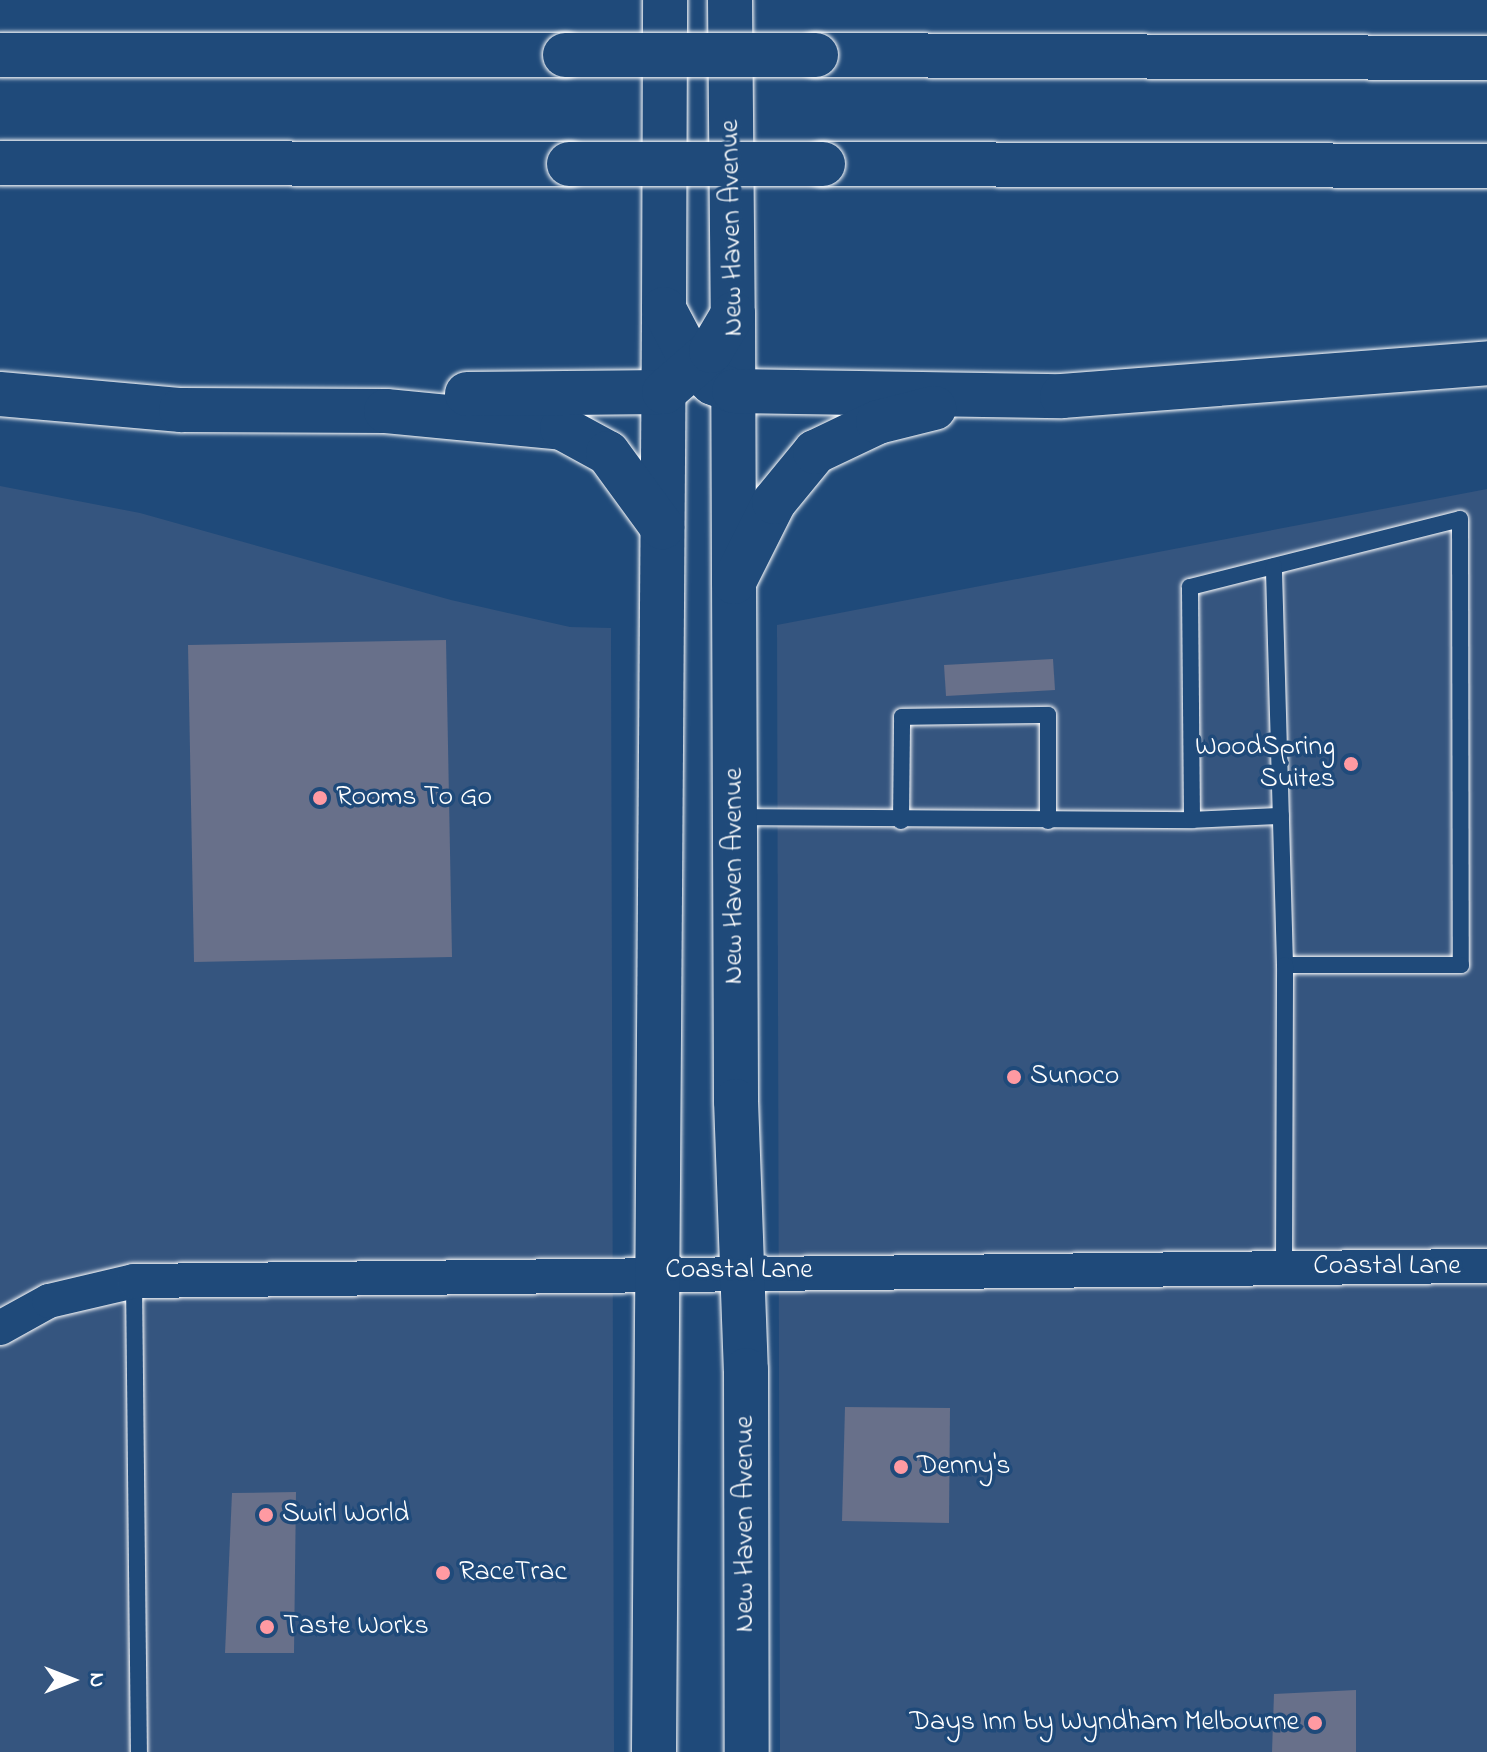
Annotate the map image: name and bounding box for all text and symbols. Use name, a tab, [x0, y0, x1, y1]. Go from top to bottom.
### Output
street label: New Haven Avenue	[714, 119, 752, 337]
place label: WoodSpring Suites	[1195, 731, 1335, 797]
marker: WoodSpring Suites	[1342, 755, 1360, 773]
street label: New Haven Avenue	[718, 768, 752, 984]
place label: Rooms To Go	[336, 781, 492, 815]
marker: Rooms To Go	[311, 789, 329, 807]
place label: Sunoco	[1030, 1060, 1119, 1094]
marker: Sunoco	[1005, 1068, 1023, 1086]
street label: Coastal Lane	[1313, 1250, 1461, 1284]
street label: Coastal Lane	[665, 1254, 813, 1288]
street label: New Haven Avenue	[729, 1416, 763, 1632]
place label: Denny's	[917, 1450, 1010, 1484]
marker: Denny's	[892, 1458, 910, 1476]
place label: Swirl World	[282, 1498, 409, 1532]
marker: Swirl World	[257, 1506, 275, 1524]
place label: RaceTrac	[459, 1556, 567, 1590]
marker: RaceTrac	[434, 1564, 452, 1582]
place label: Taste Works	[283, 1610, 429, 1644]
marker: Taste Works	[258, 1618, 276, 1636]
north arrow	[32, 1640, 112, 1720]
text: N	[80, 1673, 112, 1687]
place label: Days Inn by Wyndham Melbourne	[909, 1706, 1299, 1740]
marker: Days Inn by Wyndham Melbourne	[1306, 1714, 1324, 1732]

